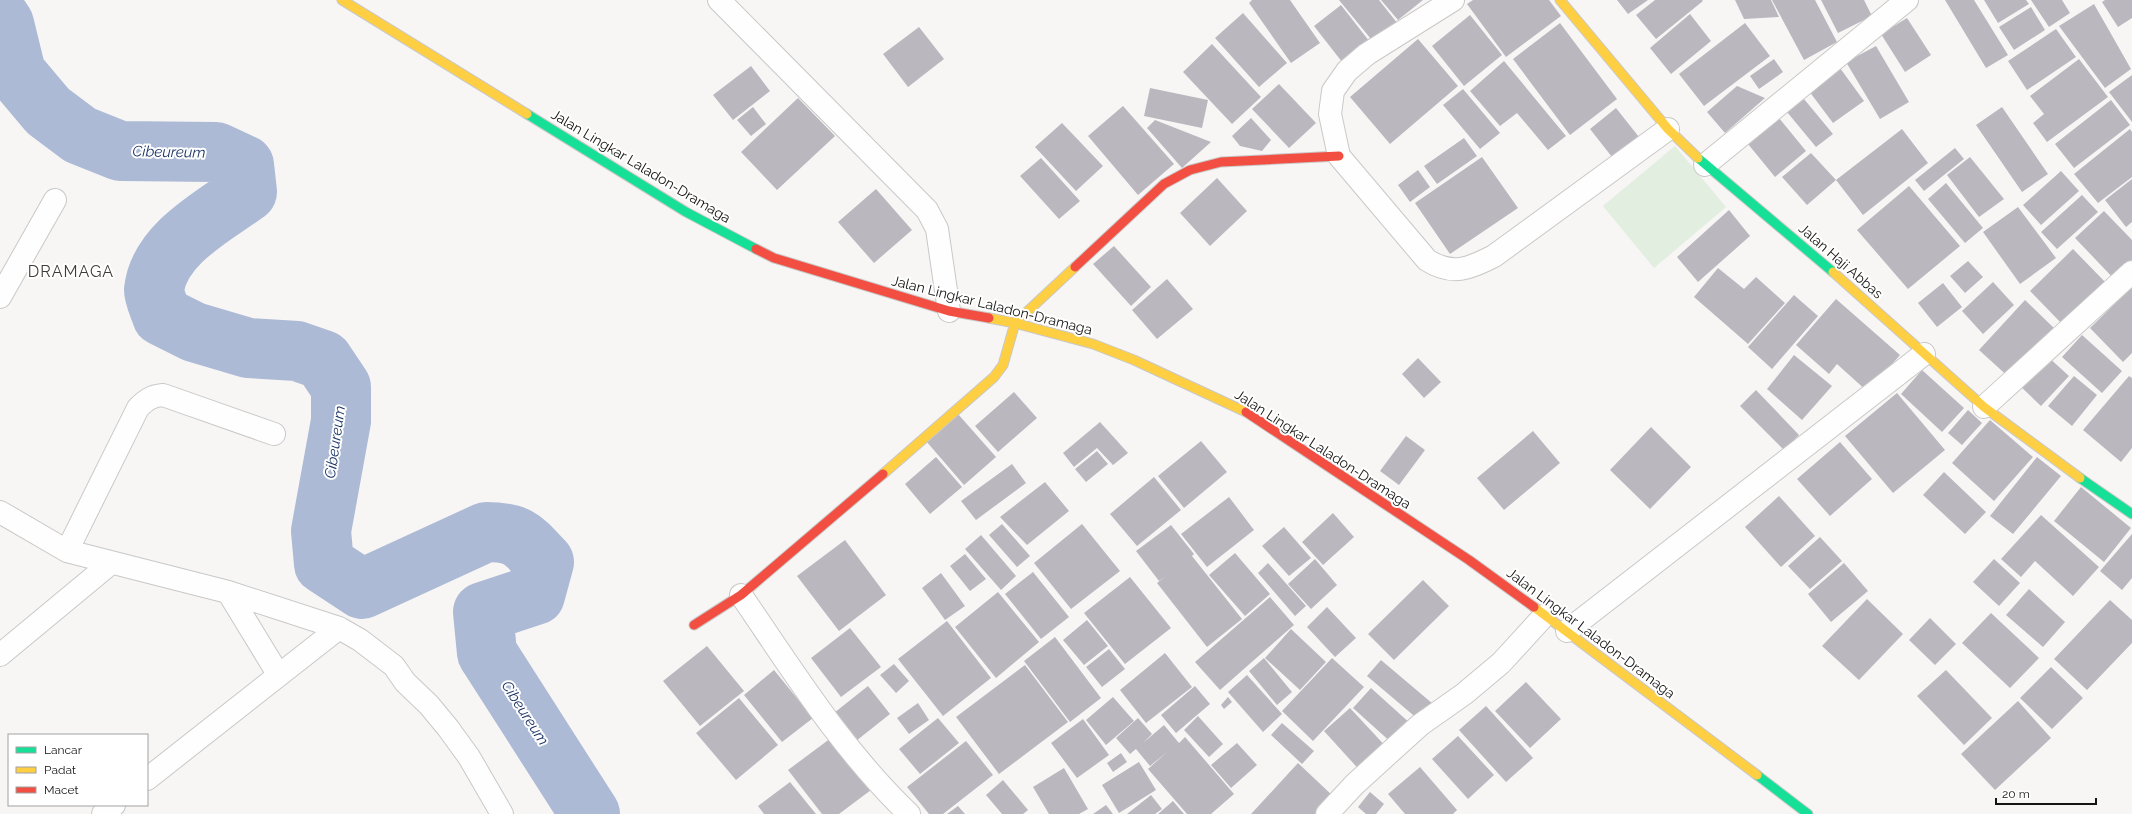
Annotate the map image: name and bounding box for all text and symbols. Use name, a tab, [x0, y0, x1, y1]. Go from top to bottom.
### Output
street label: Jalan Lingkar Laladon-Dramaga	[548, 106, 734, 226]
water label: Cibeureum	[132, 142, 206, 162]
street label: Jalan Haji Abbas	[1796, 220, 1886, 302]
district label: DRAMAGA	[28, 262, 114, 281]
street label: Jalan Lingkar Laladon-Dramaga	[890, 272, 1094, 338]
street label: Jalan Lingkar Laladon-Dramaga	[1232, 386, 1414, 512]
water label: Cibeureum	[321, 405, 349, 479]
street label: Jalan Lingkar Laladon-Dramaga	[1504, 565, 1678, 701]
water label: Cibeureum	[498, 677, 552, 749]
legend	[8, 734, 148, 806]
text: Lancar	[44, 743, 83, 757]
text: Padat	[44, 763, 76, 777]
scale bar	[1996, 780, 2096, 806]
text: Macet	[44, 783, 79, 797]
text: 20 m	[2002, 787, 2030, 801]

